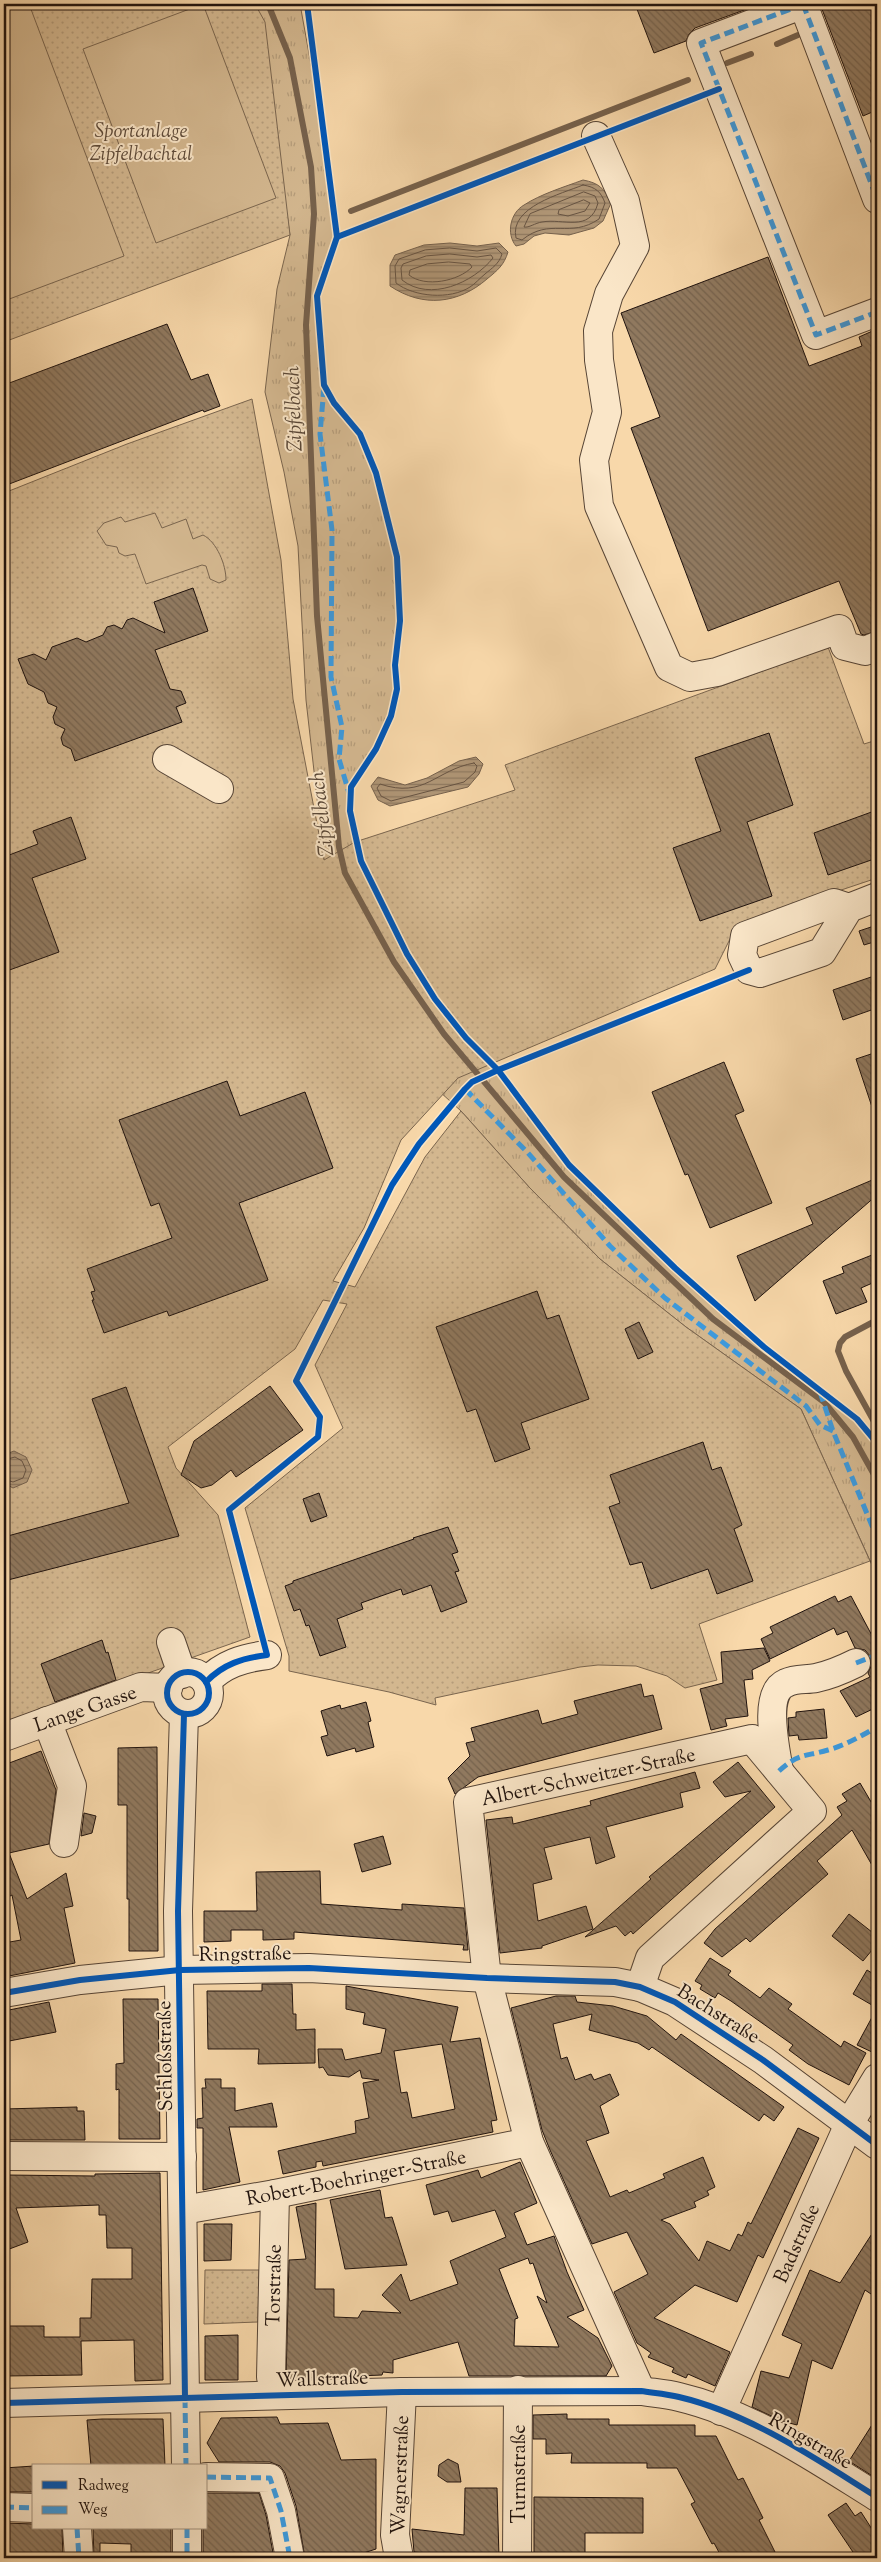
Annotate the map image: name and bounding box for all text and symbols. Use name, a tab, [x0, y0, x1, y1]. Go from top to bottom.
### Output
park label: Sportanlage Zipfelbachtal	[90, 118, 193, 170]
water label: Zipfelbach	[279, 366, 311, 452]
water label: Zipfelbach	[303, 769, 343, 858]
street label: Lange Gasse	[31, 1679, 141, 1741]
street label: Albert-Schweitzer-Straße	[479, 1742, 698, 1815]
street label: Ringstraße	[198, 1940, 292, 1971]
street label: Bachstraße	[670, 1978, 765, 2052]
street label: Schloßstraße	[151, 2000, 182, 2112]
street label: Robert-Boehringer-Straße	[244, 2144, 469, 2215]
street label: Badstraße	[768, 2200, 829, 2288]
street label: Torstraße	[260, 2244, 291, 2326]
street label: Wallstraße	[275, 2364, 369, 2397]
street label: Ringstraße	[762, 2406, 857, 2478]
street label: Wagnerstraße	[385, 2415, 418, 2535]
street label: Turmstraße	[506, 2424, 535, 2524]
legend	[32, 2464, 208, 2530]
text: Radweg	[78, 2476, 129, 2497]
text: Weg	[78, 2500, 108, 2521]

